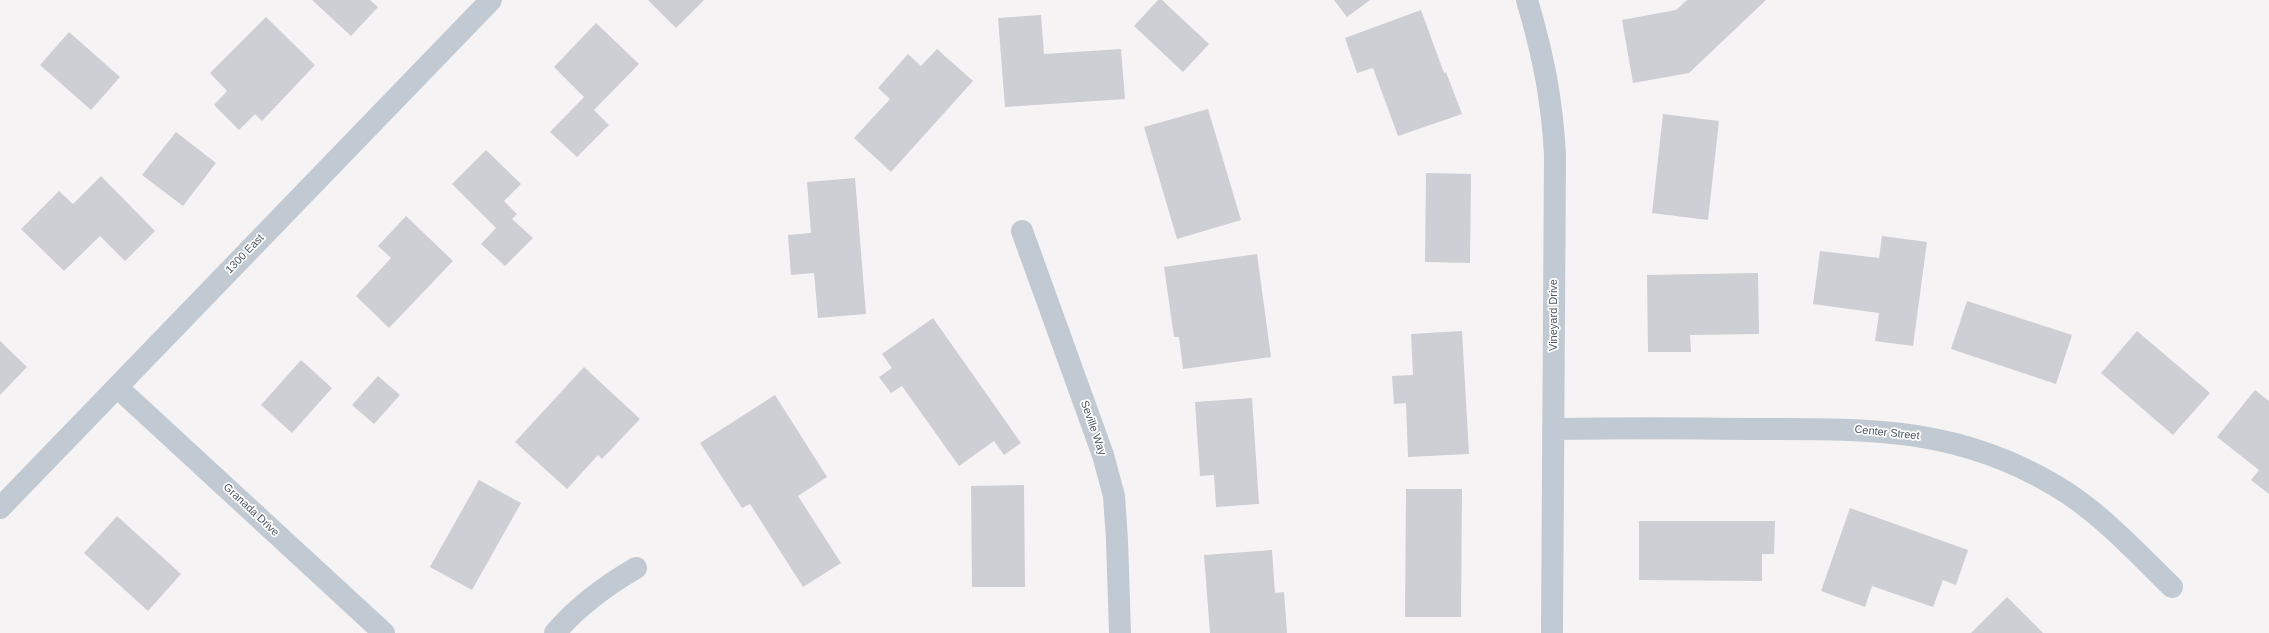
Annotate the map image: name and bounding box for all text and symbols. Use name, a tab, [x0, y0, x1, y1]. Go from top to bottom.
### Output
street label: 1300 East	[223, 232, 267, 276]
street label: Vineyard Drive	[1547, 279, 1561, 351]
street label: Seville Way	[1077, 399, 1109, 457]
street label: Center Street	[1854, 423, 1920, 443]
street label: Granada Drive	[220, 481, 282, 539]

